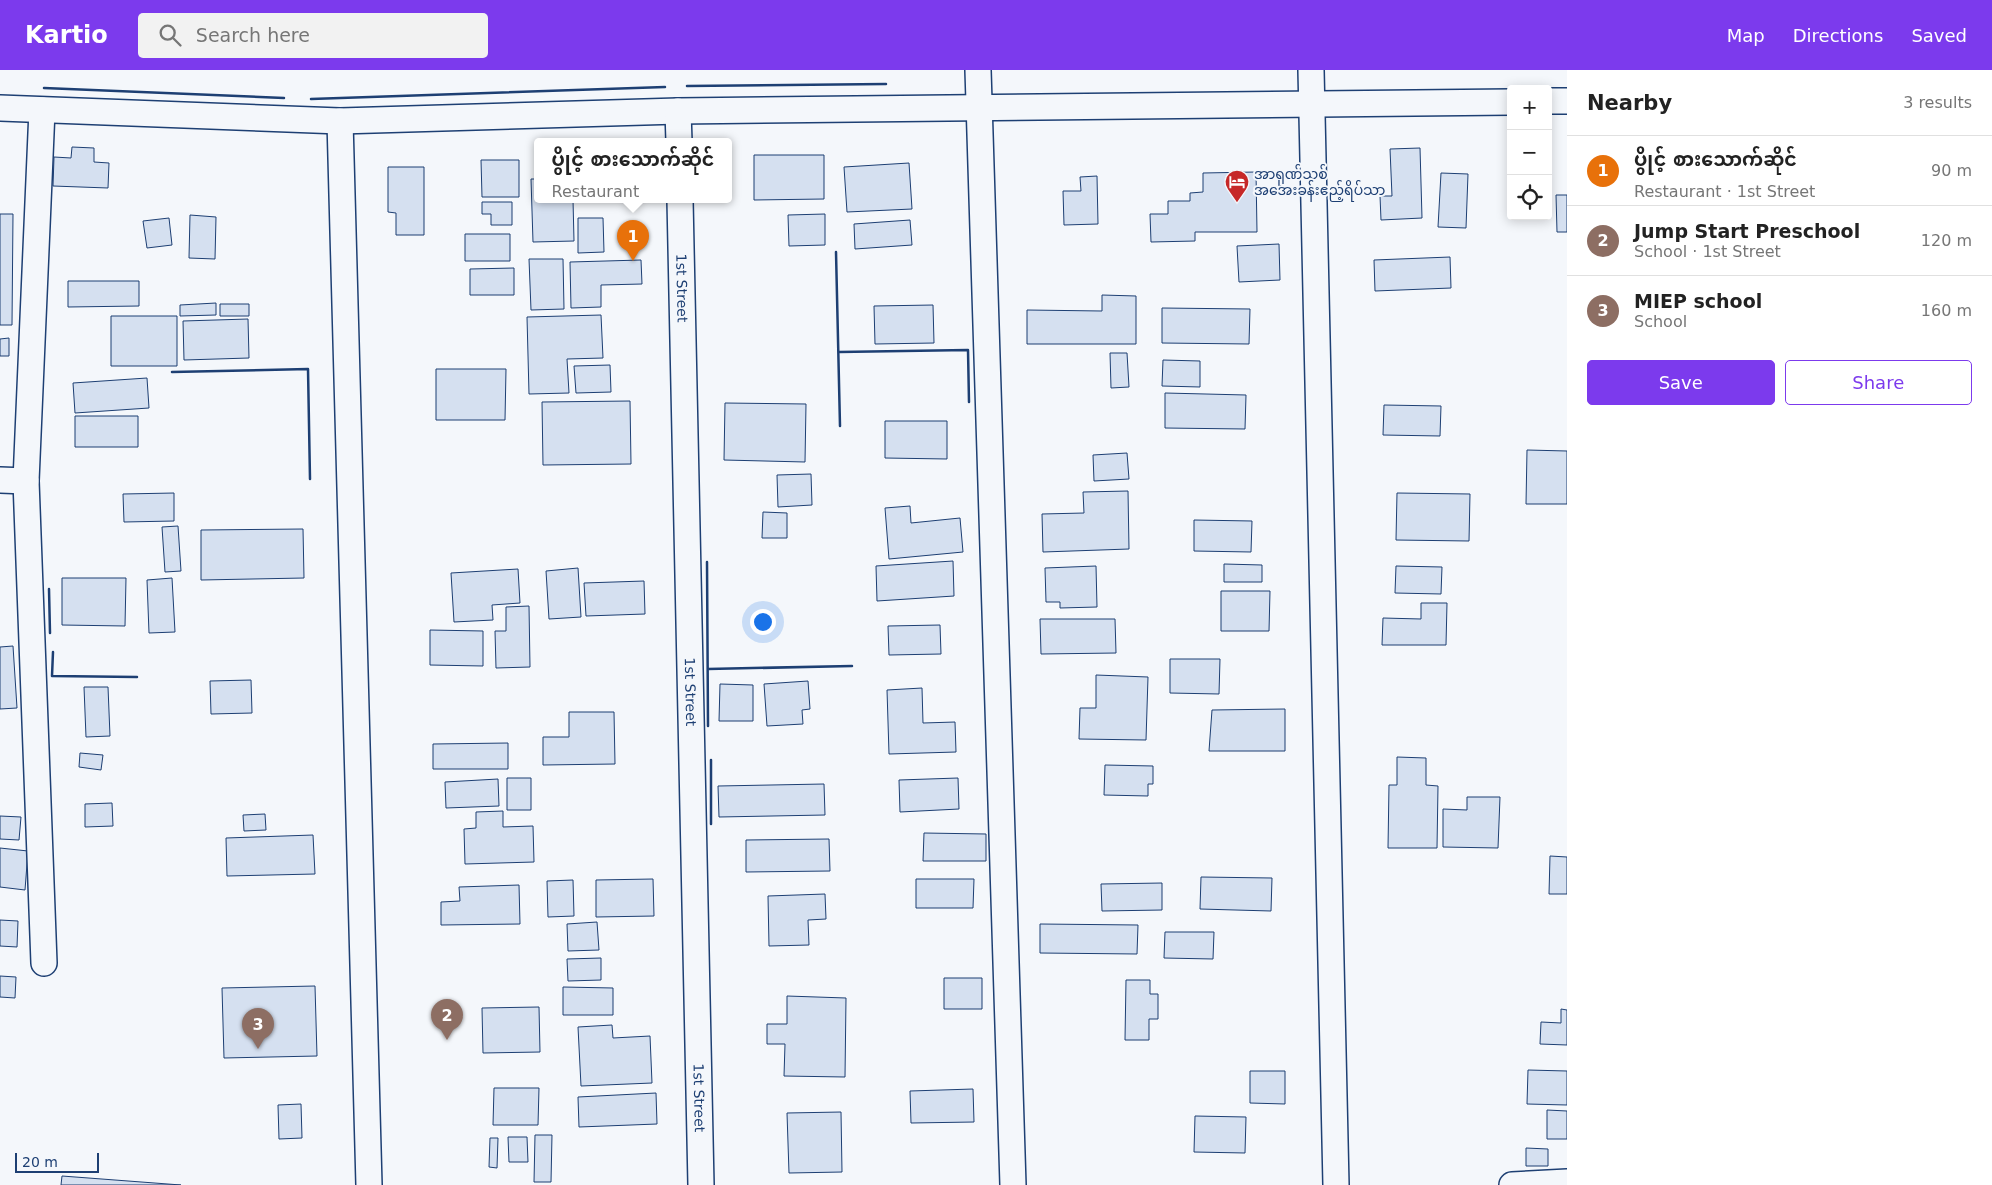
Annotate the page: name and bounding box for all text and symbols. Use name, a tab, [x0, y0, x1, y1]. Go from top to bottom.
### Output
search box	[138, 13, 488, 58]
text: Kartio	[25, 21, 108, 49]
icon: search	[156, 21, 184, 49]
text: Search here	[196, 24, 310, 46]
text: Map	[1727, 25, 1765, 46]
text: Directions	[1793, 25, 1883, 46]
text: Saved	[1911, 25, 1967, 46]
map controls	[1507, 85, 1552, 220]
button: +	[1507, 85, 1552, 130]
text: Nearby	[1587, 91, 1672, 115]
text: 3 results	[1903, 93, 1972, 112]
button: −	[1507, 130, 1552, 175]
popup	[534, 138, 732, 203]
text: ပွိုင့် စားသောက်ဆိုင်	[552, 148, 714, 170]
text: ပွိုင့် စားသောက်ဆိုင်	[1634, 148, 1797, 170]
text: 1	[1597, 161, 1609, 180]
text: 90 m	[1931, 161, 1972, 180]
place label: အာရုဏ်သစ် အအေးခန်းဧည့်ရိပ်သာ	[1254, 164, 1385, 202]
hotel icon: အာရုဏ်သစ် အအေးခန်းဧည့်ရိပ်သာ	[1224, 169, 1250, 203]
button: locate	[1507, 175, 1552, 220]
text: Restaurant	[552, 182, 639, 201]
text: Restaurant · 1st Street	[1634, 182, 1815, 201]
pin: 1	[617, 220, 649, 261]
text: Jump Start Preschool	[1634, 220, 1860, 242]
text: 2	[1597, 231, 1609, 250]
text: 120 m	[1921, 231, 1972, 250]
text: School · 1st Street	[1634, 242, 1781, 261]
street label: 1st Street	[673, 253, 691, 323]
text: MIEP school	[1634, 290, 1762, 312]
text: 3	[1597, 301, 1609, 320]
text: 160 m	[1921, 301, 1972, 320]
text: School	[1634, 312, 1687, 331]
button: Save	[1587, 360, 1775, 405]
button: Share	[1785, 360, 1972, 405]
your location	[750, 609, 776, 635]
street label: 1st Street	[682, 657, 699, 727]
pin: 2	[431, 999, 463, 1040]
pin: 3	[242, 1008, 274, 1049]
street label: 1st Street	[690, 1063, 708, 1133]
scale bar	[15, 1150, 99, 1173]
text: 20 m	[22, 1154, 58, 1170]

